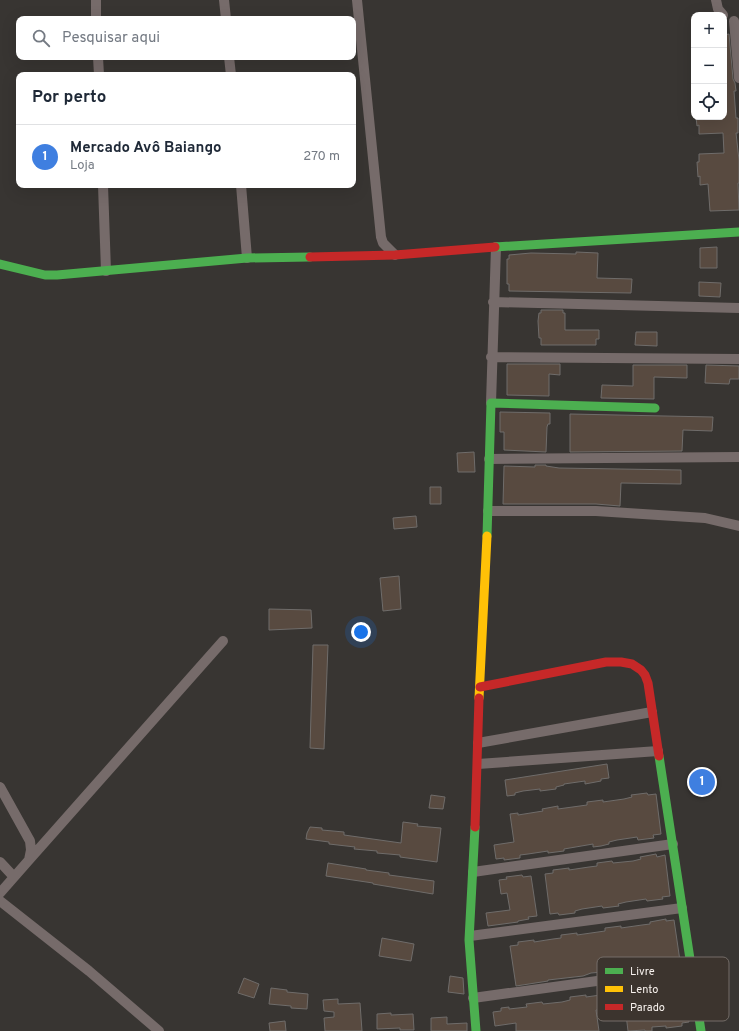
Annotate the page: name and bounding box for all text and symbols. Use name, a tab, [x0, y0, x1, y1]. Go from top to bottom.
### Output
map controls	[691, 12, 727, 120]
button: +	[691, 12, 727, 48]
search box	[16, 16, 356, 60]
icon: search	[30, 27, 52, 49]
text: Pesquisar aqui	[62, 29, 160, 48]
button: −	[691, 48, 727, 84]
button: locate	[691, 84, 727, 120]
text: Por perto	[32, 87, 106, 109]
text: Mercado Avô Baiango	[70, 139, 221, 158]
text: 1	[42, 149, 48, 165]
text: 270 m	[303, 149, 340, 165]
text: Loja	[70, 158, 95, 174]
your location	[351, 622, 371, 642]
pin: 1	[689, 767, 715, 797]
legend	[597, 957, 729, 1021]
text: Livre	[630, 965, 655, 979]
text: Lento	[630, 983, 658, 997]
text: Parado	[630, 1001, 665, 1015]

